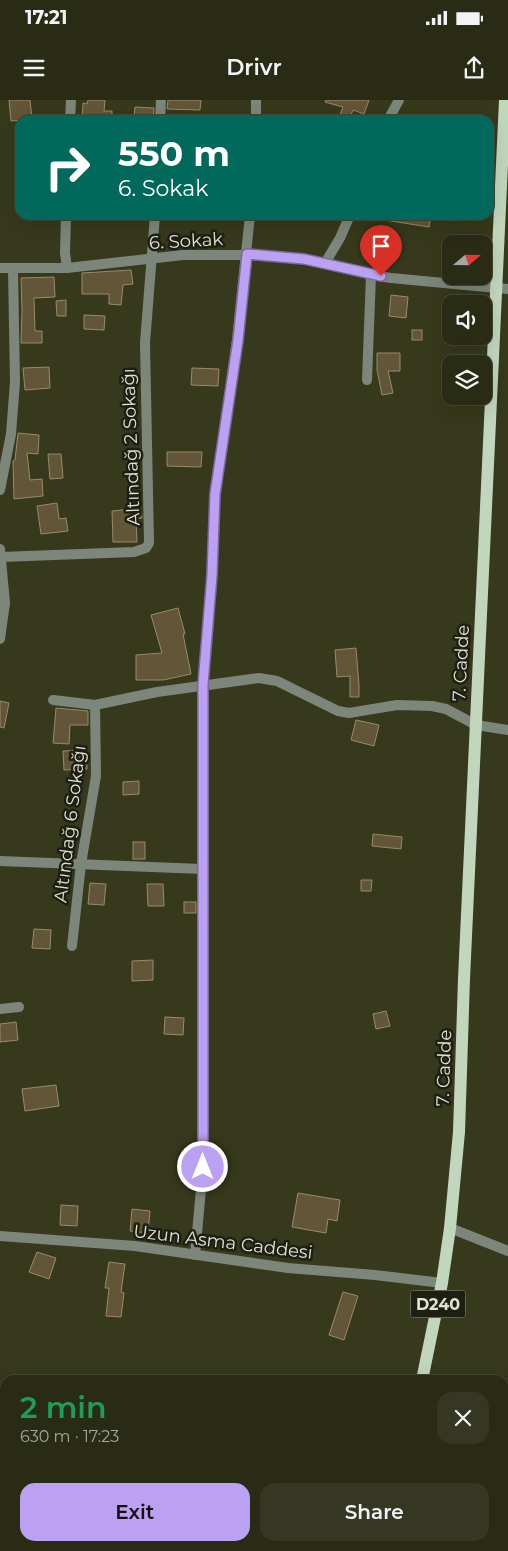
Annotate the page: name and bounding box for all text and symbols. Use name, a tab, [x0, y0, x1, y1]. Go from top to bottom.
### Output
text: 17:21	[25, 6, 67, 29]
icon: menu	[20, 54, 48, 82]
text: Drivr	[226, 54, 282, 81]
icon: share	[460, 54, 488, 82]
text: 550 m	[118, 132, 230, 175]
icon: right	[35, 135, 100, 200]
text: 6. Sokak	[118, 175, 208, 202]
pin	[360, 225, 402, 276]
street label: 6. Sokak	[148, 228, 224, 254]
icon: arrive	[367, 232, 395, 260]
north arrow	[442, 235, 492, 285]
map controls	[442, 235, 492, 405]
button: sound	[442, 295, 492, 345]
button: layers	[442, 355, 492, 405]
street label: Altındağ 2 Sokağı	[117, 368, 145, 526]
street label: 7. Cadde	[448, 624, 474, 702]
street label: Altındağ 6 Sokağı	[49, 744, 91, 904]
street label: 7. Cadde	[432, 1029, 456, 1107]
position arrow	[176, 1140, 228, 1192]
street label: Uzun Asma Caddesi	[132, 1220, 314, 1264]
road number: D240	[410, 1290, 466, 1318]
text: 2 min	[20, 1389, 107, 1426]
button: close	[437, 1392, 489, 1444]
text: 630 m · 17:23	[20, 1427, 119, 1446]
button: Exit	[20, 1483, 250, 1541]
button: Share	[260, 1483, 489, 1541]

